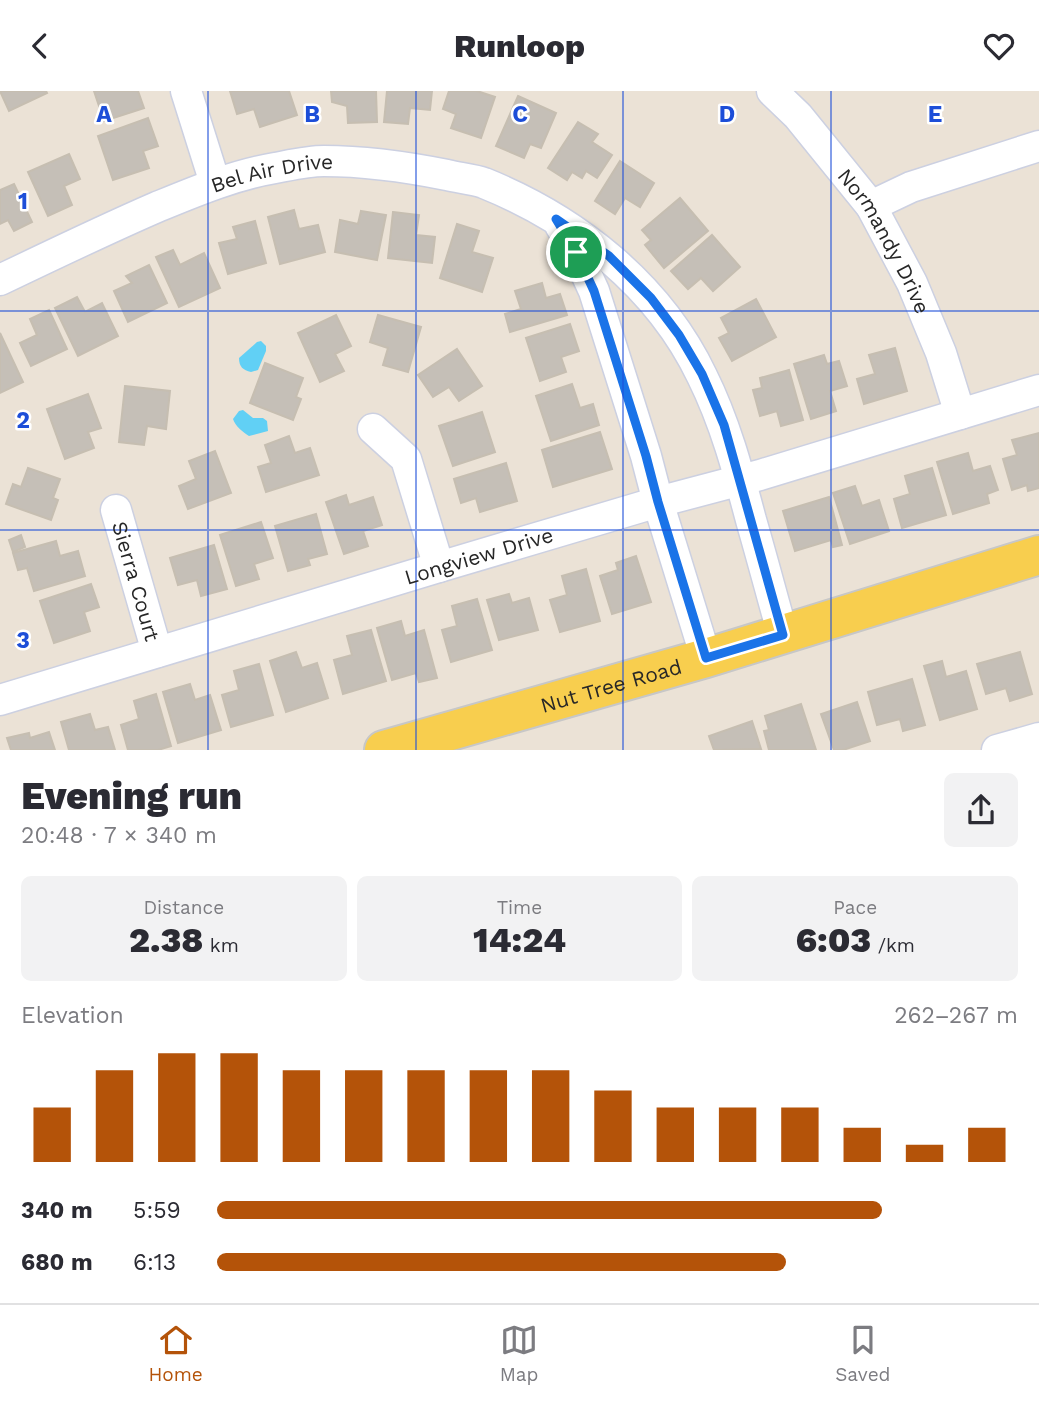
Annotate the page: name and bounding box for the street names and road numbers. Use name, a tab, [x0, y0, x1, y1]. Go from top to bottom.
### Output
street label: Bel Air Drive	[207, 148, 333, 197]
street label: Normandy Drive	[833, 163, 936, 317]
street label: Sierra Court	[107, 518, 166, 644]
street label: Longview Drive	[401, 521, 556, 589]
street label: Nut Tree Road	[537, 653, 684, 717]

